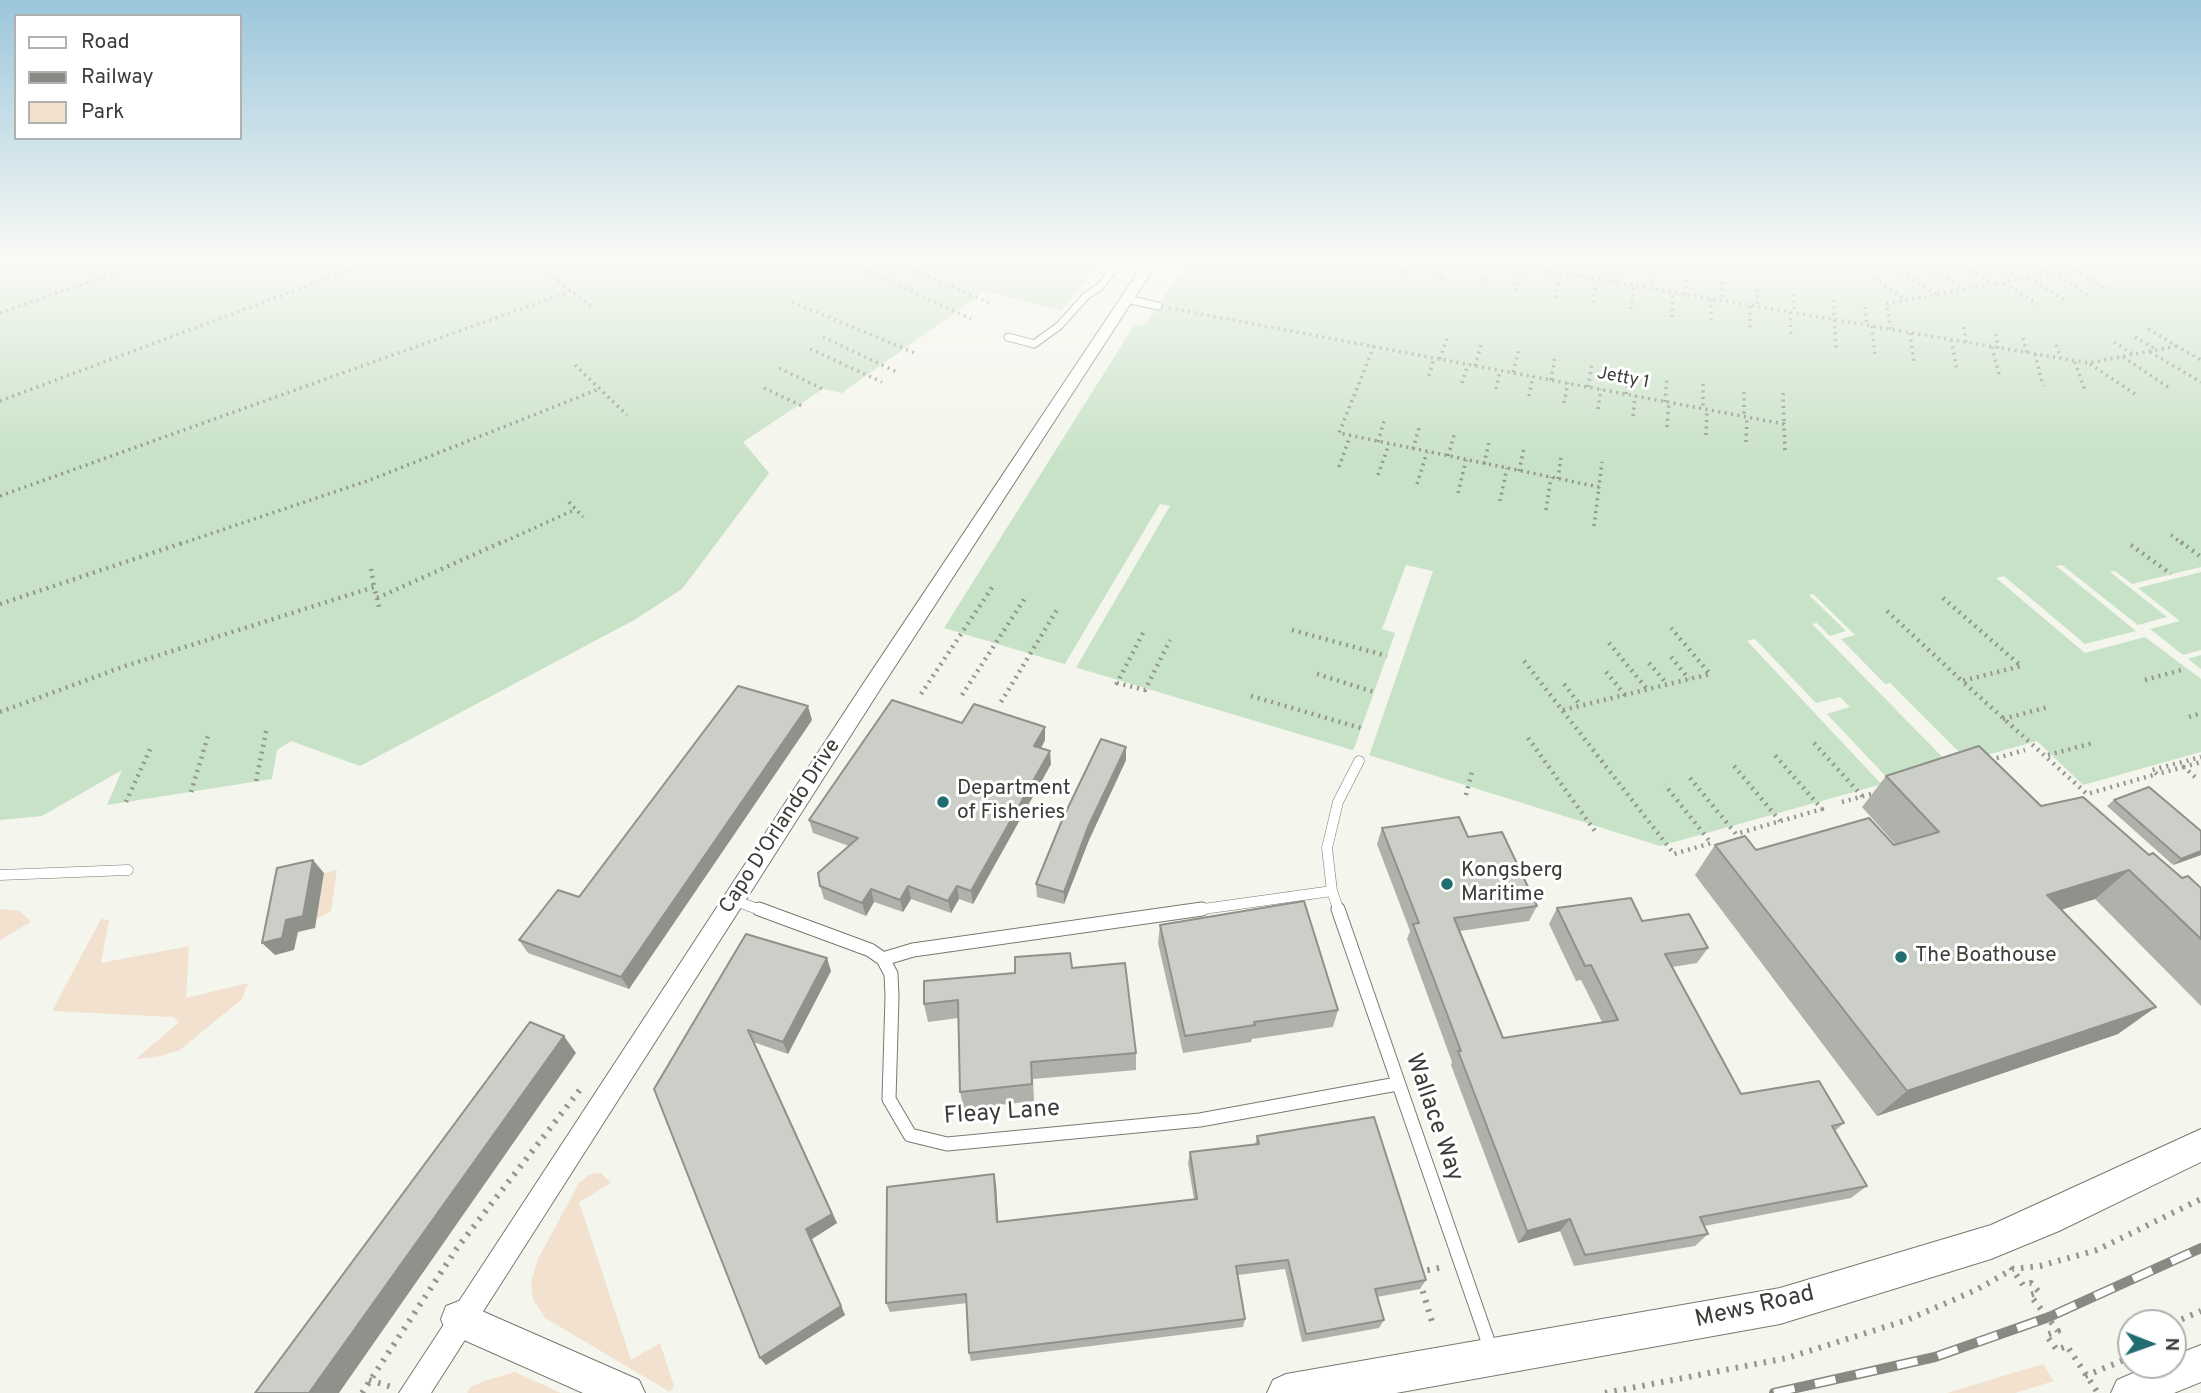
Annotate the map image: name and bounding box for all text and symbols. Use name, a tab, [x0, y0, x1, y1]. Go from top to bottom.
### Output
legend	[14, 14, 242, 140]
text: Road	[81, 29, 130, 56]
text: Railway	[81, 64, 154, 91]
text: Park	[81, 99, 124, 126]
street label: Jetty 1	[1595, 363, 1651, 395]
street label: Capo D'Orlando Drive	[715, 735, 847, 919]
place label: Department of Fisheries	[957, 777, 1071, 827]
marker: Department of Fisheries	[935, 794, 951, 810]
place label: Kongsberg Maritime	[1461, 859, 1563, 909]
marker: Kongsberg Maritime	[1439, 876, 1455, 892]
place label: The Boathouse	[1915, 944, 2056, 970]
marker: The Boathouse	[1893, 949, 1909, 965]
street label: Wallace Way	[1398, 1050, 1468, 1186]
street label: Fleay Lane	[943, 1096, 1061, 1132]
street label: Mews Road	[1693, 1280, 1817, 1336]
north arrow	[2117, 1309, 2187, 1379]
text: N	[2159, 1337, 2183, 1351]

